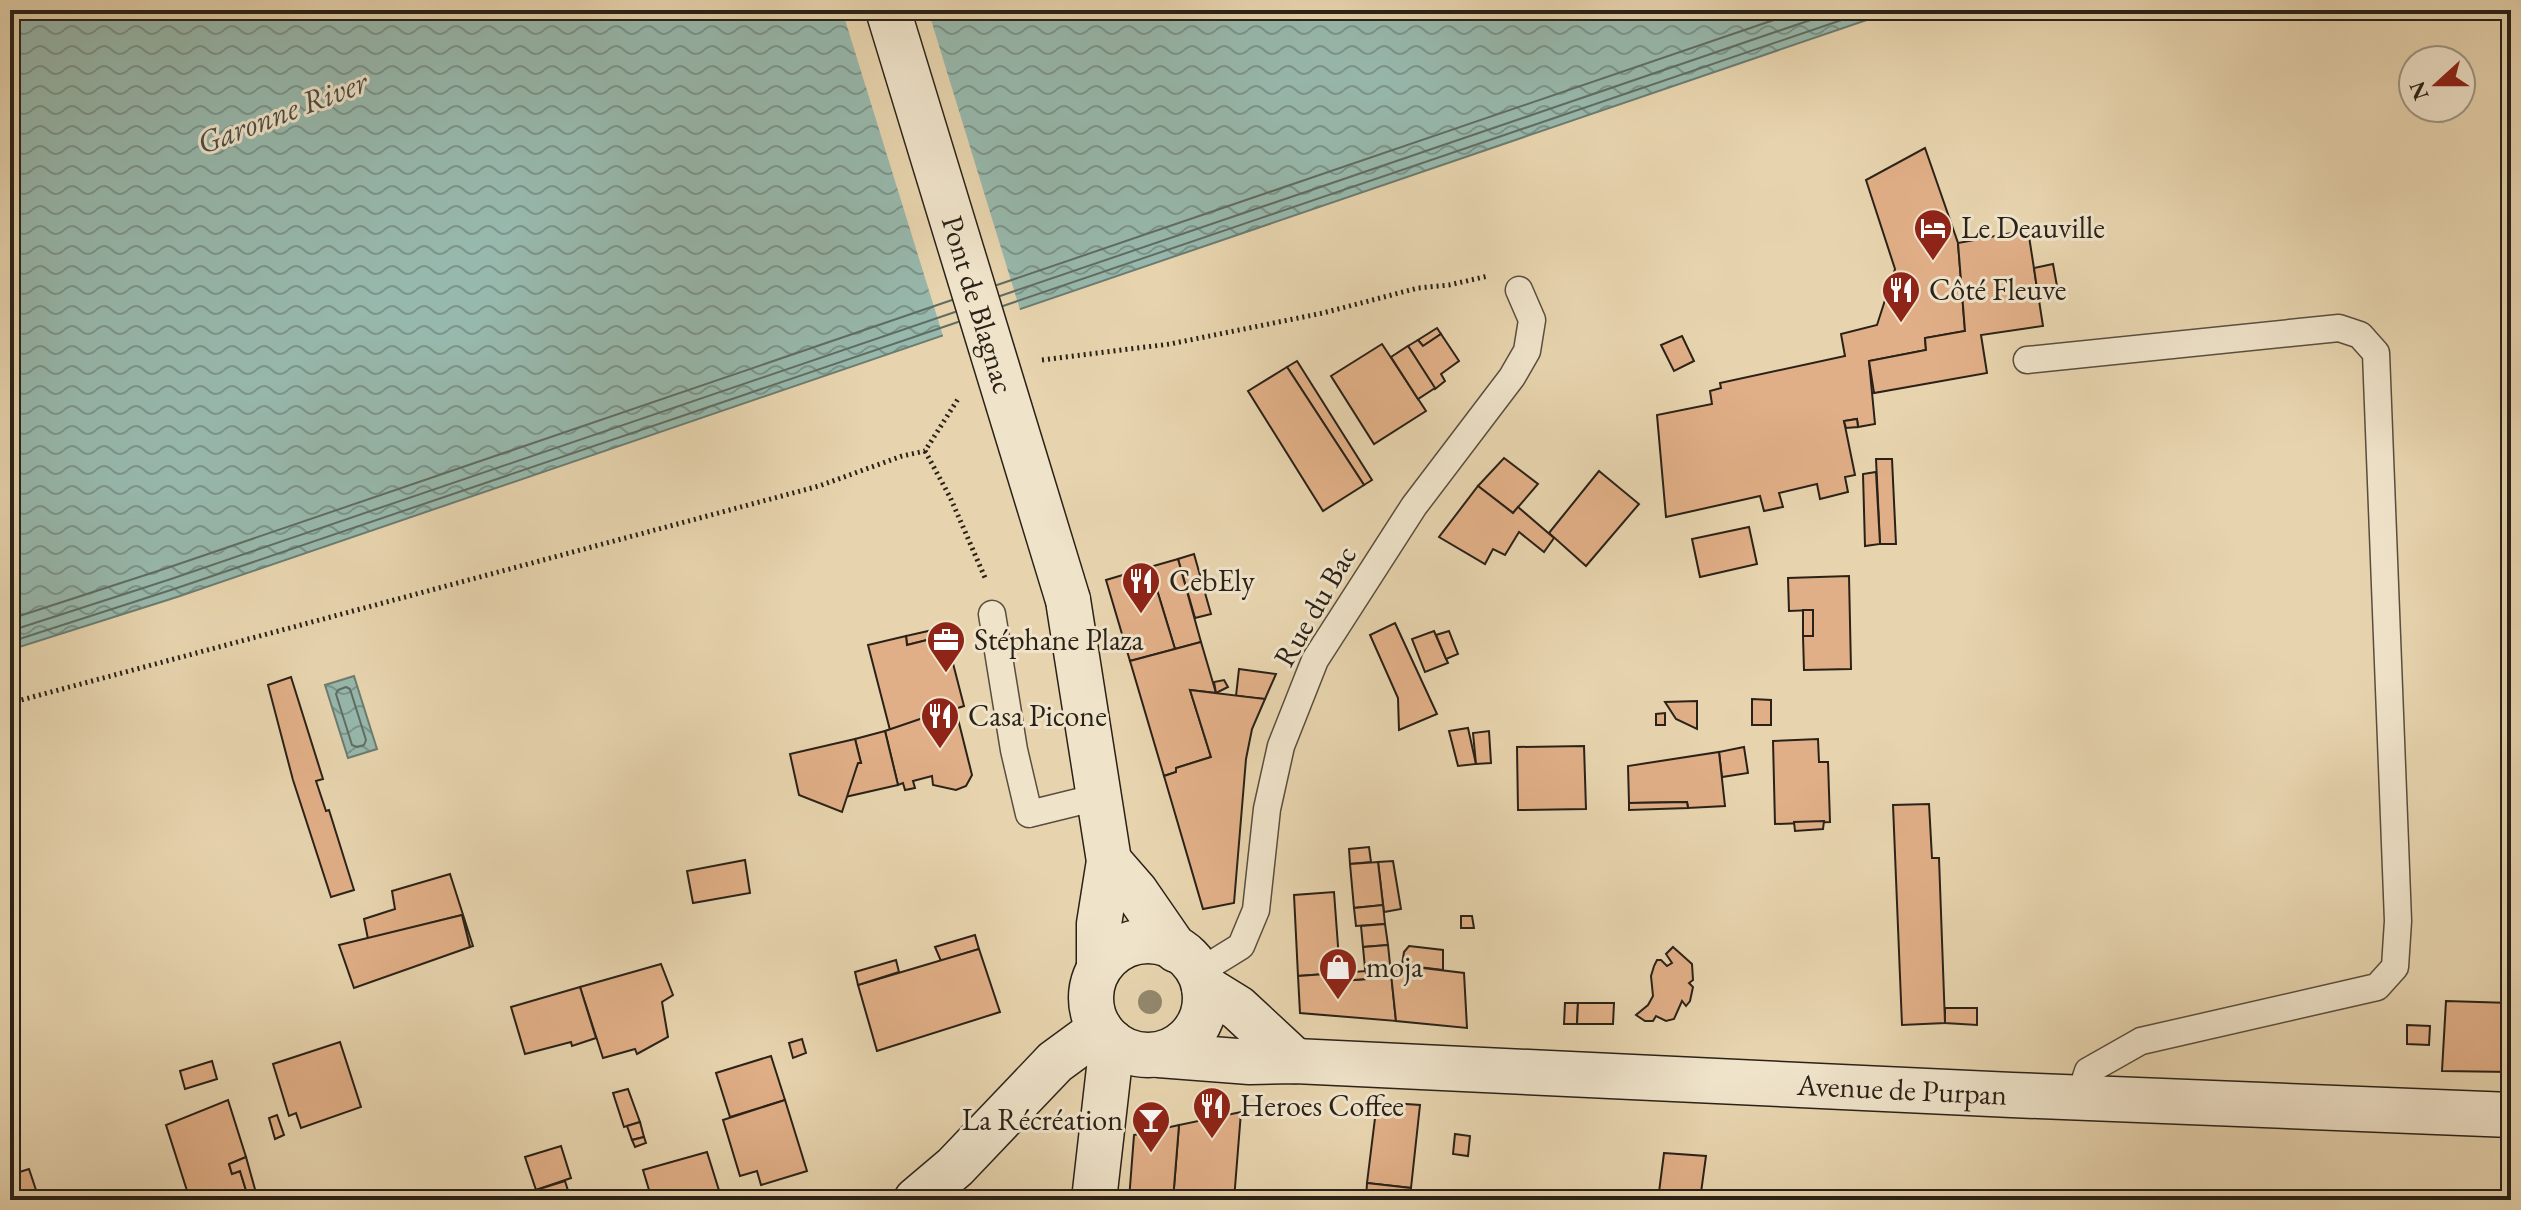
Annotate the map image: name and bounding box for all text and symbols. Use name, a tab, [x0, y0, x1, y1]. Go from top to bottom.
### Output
north arrow	[2397, 44, 2477, 124]
water label: Garonne River	[191, 60, 375, 164]
text: N	[2402, 77, 2436, 104]
hotel icon: Le Deauville	[1912, 207, 1954, 262]
place label: Le Deauville	[1961, 208, 2105, 247]
street label: Pont de Blagnac	[933, 211, 1024, 398]
restaurant icon: Côté Fleuve	[1880, 269, 1922, 324]
place label: Côté Fleuve	[1929, 270, 2066, 309]
street label: Rue du Bac	[1264, 538, 1365, 673]
restaurant icon: CebEly	[1120, 560, 1162, 615]
place label: CebEly	[1169, 561, 1256, 600]
office icon: Stéphane Plaza	[925, 619, 967, 674]
place label: Stéphane Plaza	[974, 620, 1144, 659]
restaurant icon: Casa Picone	[919, 695, 961, 750]
place label: Casa Picone	[968, 696, 1107, 735]
shop icon: moja	[1317, 946, 1359, 1001]
place label: moja	[1366, 947, 1423, 986]
street label: Avenue de Purpan	[1795, 1065, 2008, 1114]
restaurant icon: Heroes Coffee	[1191, 1085, 1233, 1140]
place label: Heroes Coffee	[1240, 1086, 1404, 1125]
bar icon: La Récréation	[1130, 1099, 1172, 1154]
place label: La Récréation	[962, 1100, 1123, 1139]

